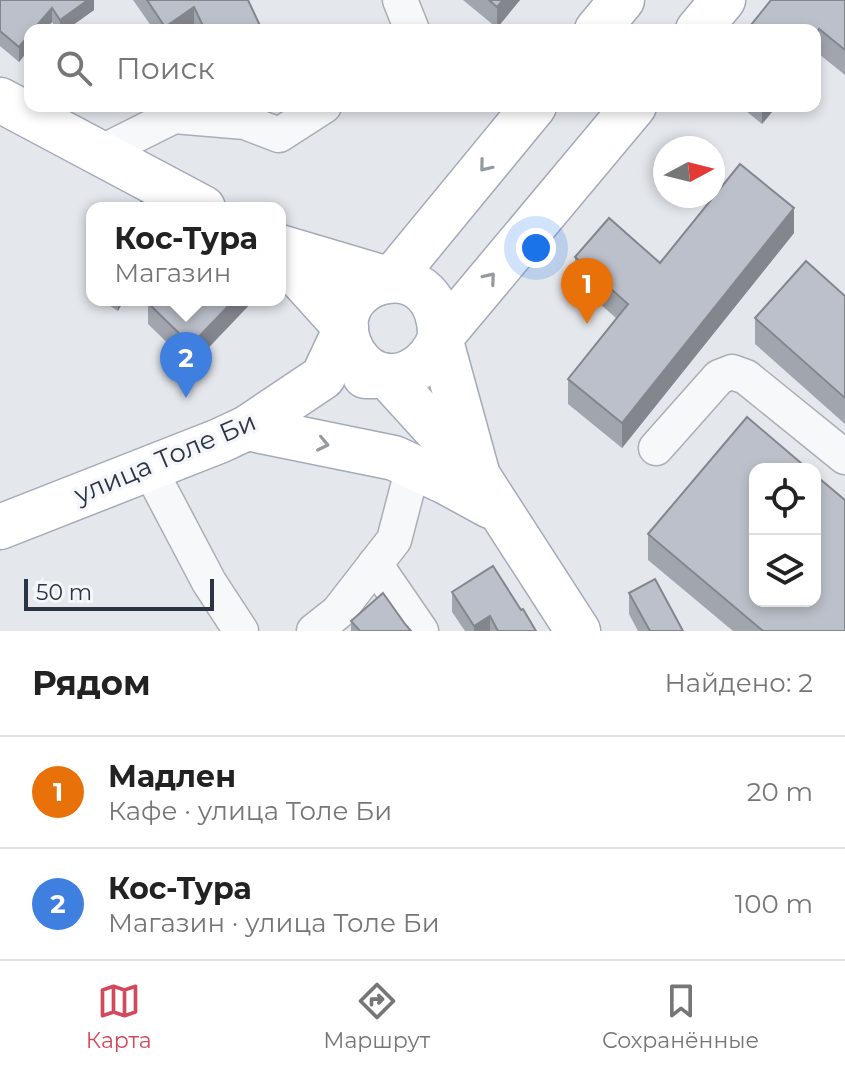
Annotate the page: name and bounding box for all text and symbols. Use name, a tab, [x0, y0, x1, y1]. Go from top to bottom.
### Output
search box	[24, 24, 821, 112]
icon: search	[52, 46, 96, 90]
text: Поиск	[116, 50, 215, 87]
north arrow	[653, 136, 725, 208]
one-way arrow	[480, 157, 495, 171]
popup	[86, 202, 286, 306]
text: Кос-Тура	[114, 220, 258, 257]
your location	[516, 228, 556, 268]
text: Магазин	[114, 257, 231, 289]
pin: 1	[561, 258, 613, 324]
one-way arrow	[480, 273, 495, 287]
pin: 2	[160, 332, 212, 398]
street label: улица Толе Би	[68, 405, 261, 511]
one-way arrow	[316, 434, 330, 451]
map controls	[749, 463, 821, 607]
button: locate	[749, 463, 821, 535]
button: layers	[749, 535, 821, 607]
scale bar	[24, 575, 214, 611]
text: 50 m	[36, 579, 92, 606]
text: Рядом	[32, 662, 151, 704]
text: Найдено: 2	[664, 667, 813, 699]
text: Мадлен	[108, 758, 236, 795]
text: 1	[53, 776, 63, 808]
text: 20 m	[747, 776, 813, 808]
text: Кафе · улица Толе Би	[108, 795, 392, 827]
text: Кос-Тура	[108, 870, 252, 907]
text: 2	[50, 888, 66, 920]
text: 100 m	[735, 888, 813, 920]
text: Магазин · улица Толе Би	[108, 907, 440, 939]
tab: Карта	[86, 979, 152, 1054]
tab: Маршрут	[323, 979, 430, 1054]
tab: Сохранённые	[602, 979, 759, 1054]

